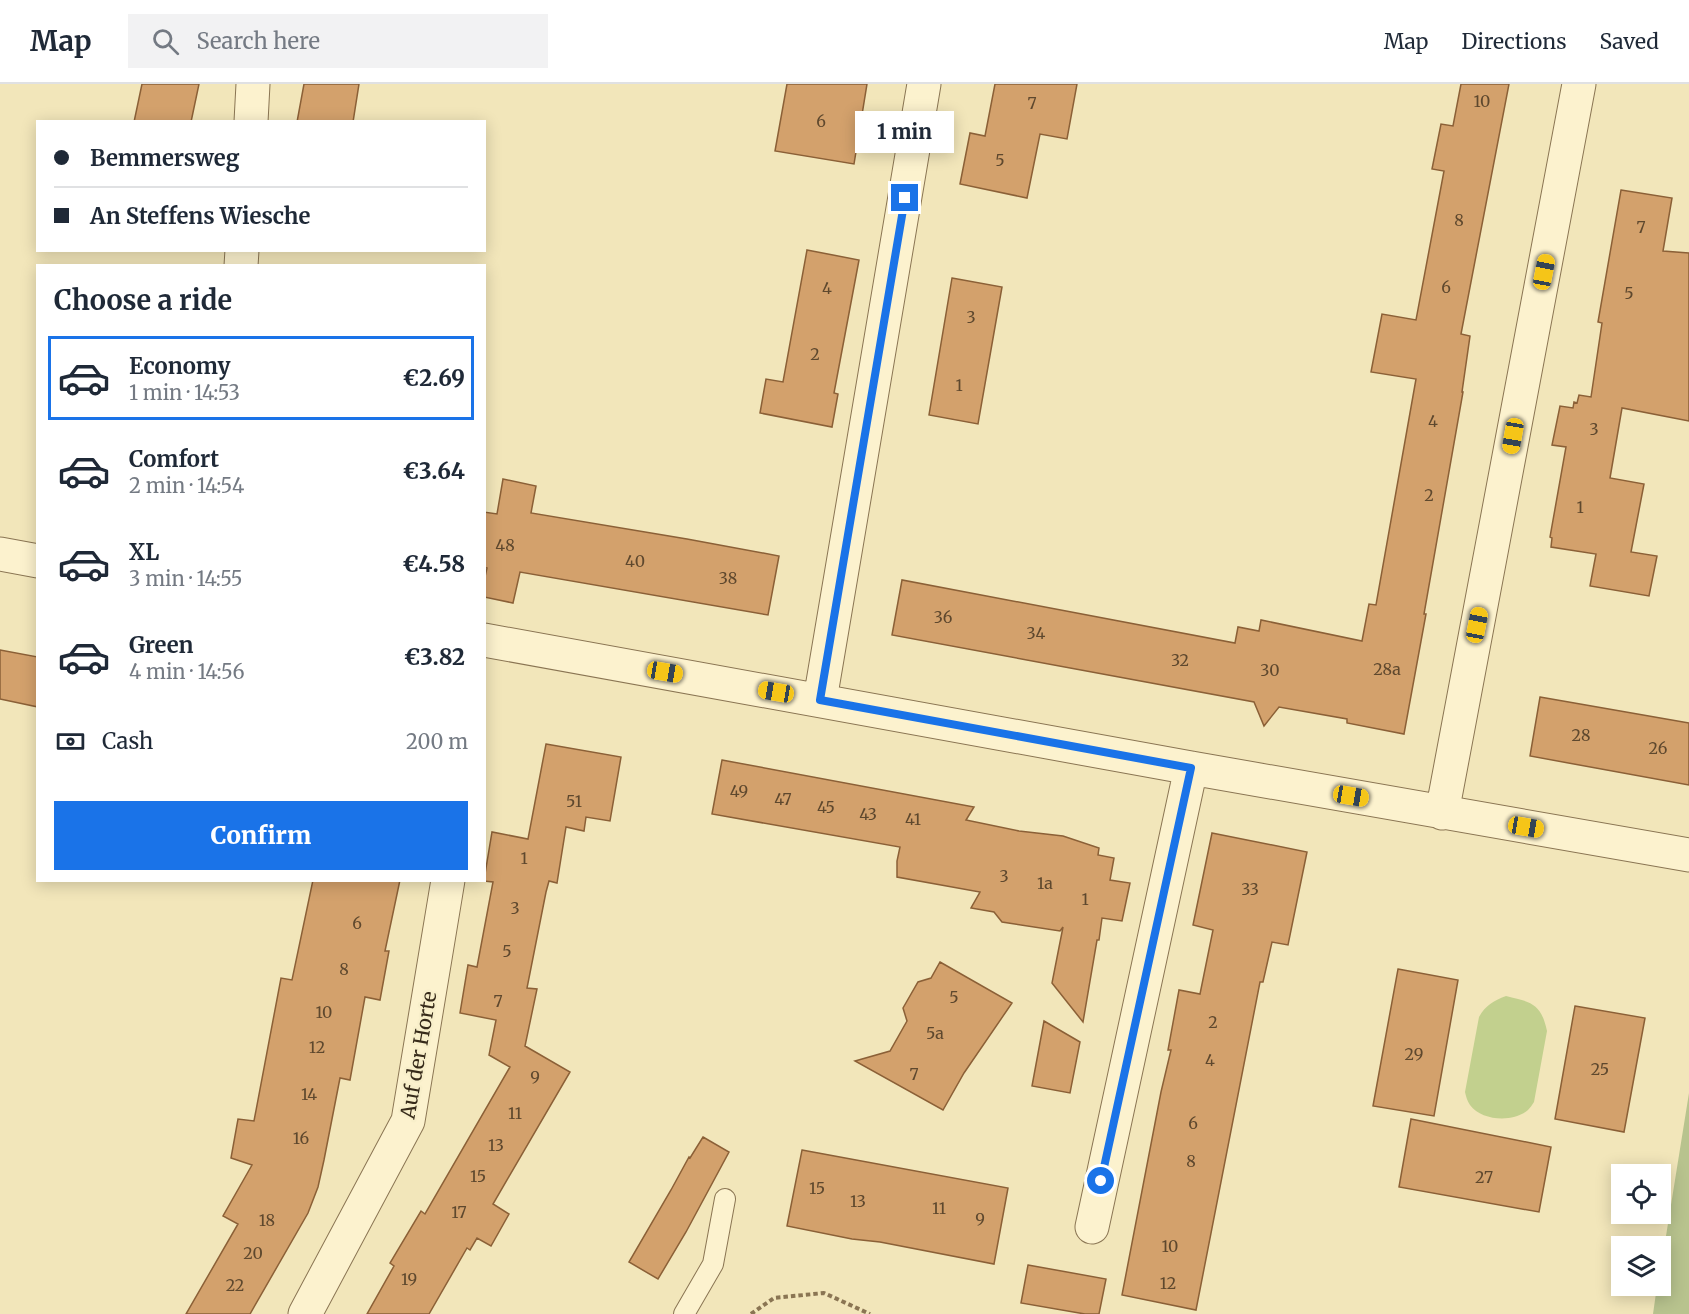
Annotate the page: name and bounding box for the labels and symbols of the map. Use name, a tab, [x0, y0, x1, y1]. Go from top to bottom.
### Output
house number: 10	[1474, 91, 1490, 111]
house number: 7	[1027, 93, 1037, 113]
house number: 6	[816, 111, 826, 131]
callout: 1 min	[856, 111, 954, 153]
house number: 5	[995, 150, 1005, 170]
route end	[891, 184, 918, 211]
house number: 8	[1454, 210, 1464, 230]
house number: 7	[1636, 217, 1646, 237]
car	[1532, 253, 1556, 291]
house number: 6	[1441, 277, 1451, 297]
house number: 4	[822, 278, 832, 298]
house number: 5	[1624, 283, 1634, 303]
house number: 3	[966, 307, 976, 327]
house number: 2	[810, 344, 820, 364]
house number: 1	[955, 375, 963, 395]
house number: 4	[1428, 411, 1438, 431]
car	[1501, 417, 1525, 455]
house number: 3	[1589, 419, 1599, 439]
house number: 2	[1424, 485, 1434, 505]
house number: 1	[1576, 497, 1584, 517]
house number: 48	[495, 535, 515, 555]
house number: 40	[625, 551, 645, 571]
house number: 38	[719, 568, 737, 588]
car	[1465, 606, 1489, 644]
house number: 36	[934, 607, 953, 627]
house number: 34	[1027, 623, 1046, 643]
house number: 32	[1171, 650, 1189, 670]
house number: 28a	[1373, 659, 1401, 679]
car	[646, 660, 684, 684]
house number: 30	[1260, 660, 1280, 680]
car	[757, 680, 795, 704]
house number: 28	[1572, 725, 1590, 745]
house number: 26	[1649, 738, 1668, 758]
house number: 49	[730, 781, 748, 801]
car	[1332, 784, 1370, 808]
house number: 47	[774, 789, 792, 809]
house number: 51	[566, 791, 582, 811]
house number: 45	[817, 797, 835, 817]
house number: 43	[859, 804, 877, 824]
house number: 41	[905, 809, 921, 829]
car	[1507, 815, 1545, 839]
house number: 1	[520, 848, 528, 868]
house number: 3	[999, 866, 1009, 886]
house number: 1a	[1037, 873, 1053, 893]
house number: 33	[1241, 879, 1259, 899]
house number: 1	[1081, 889, 1089, 909]
house number: 3	[510, 898, 520, 918]
house number: 6	[352, 913, 362, 933]
house number: 5	[502, 941, 512, 961]
house number: 8	[339, 959, 349, 979]
house number: 5	[949, 987, 959, 1007]
street label: Auf der Horte	[394, 989, 442, 1122]
house number: 7	[493, 991, 503, 1011]
house number: 10	[316, 1002, 332, 1022]
house number: 2	[1208, 1012, 1218, 1032]
house number: 5a	[926, 1023, 944, 1043]
house number: 12	[309, 1037, 325, 1057]
house number: 29	[1405, 1044, 1423, 1064]
house number: 4	[1205, 1050, 1215, 1070]
house number: 25	[1591, 1059, 1609, 1079]
house number: 7	[909, 1064, 919, 1084]
house number: 9	[530, 1067, 540, 1087]
house number: 14	[301, 1084, 317, 1104]
house number: 11	[508, 1103, 522, 1123]
house number: 6	[1188, 1113, 1198, 1133]
house number: 16	[293, 1128, 309, 1148]
house number: 13	[488, 1135, 504, 1155]
house number: 8	[1186, 1151, 1196, 1171]
house number: 15	[470, 1166, 486, 1186]
route start	[1087, 1167, 1114, 1194]
house number: 27	[1475, 1167, 1493, 1187]
house number: 15	[809, 1178, 825, 1198]
house number: 13	[850, 1191, 866, 1211]
house number: 11	[932, 1198, 946, 1218]
house number: 17	[451, 1202, 467, 1222]
house number: 9	[975, 1209, 985, 1229]
house number: 18	[259, 1210, 275, 1230]
house number: 10	[1162, 1236, 1178, 1256]
house number: 20	[243, 1243, 263, 1263]
house number: 19	[401, 1269, 417, 1289]
house number: 12	[1160, 1273, 1176, 1293]
house number: 22	[226, 1275, 244, 1295]

